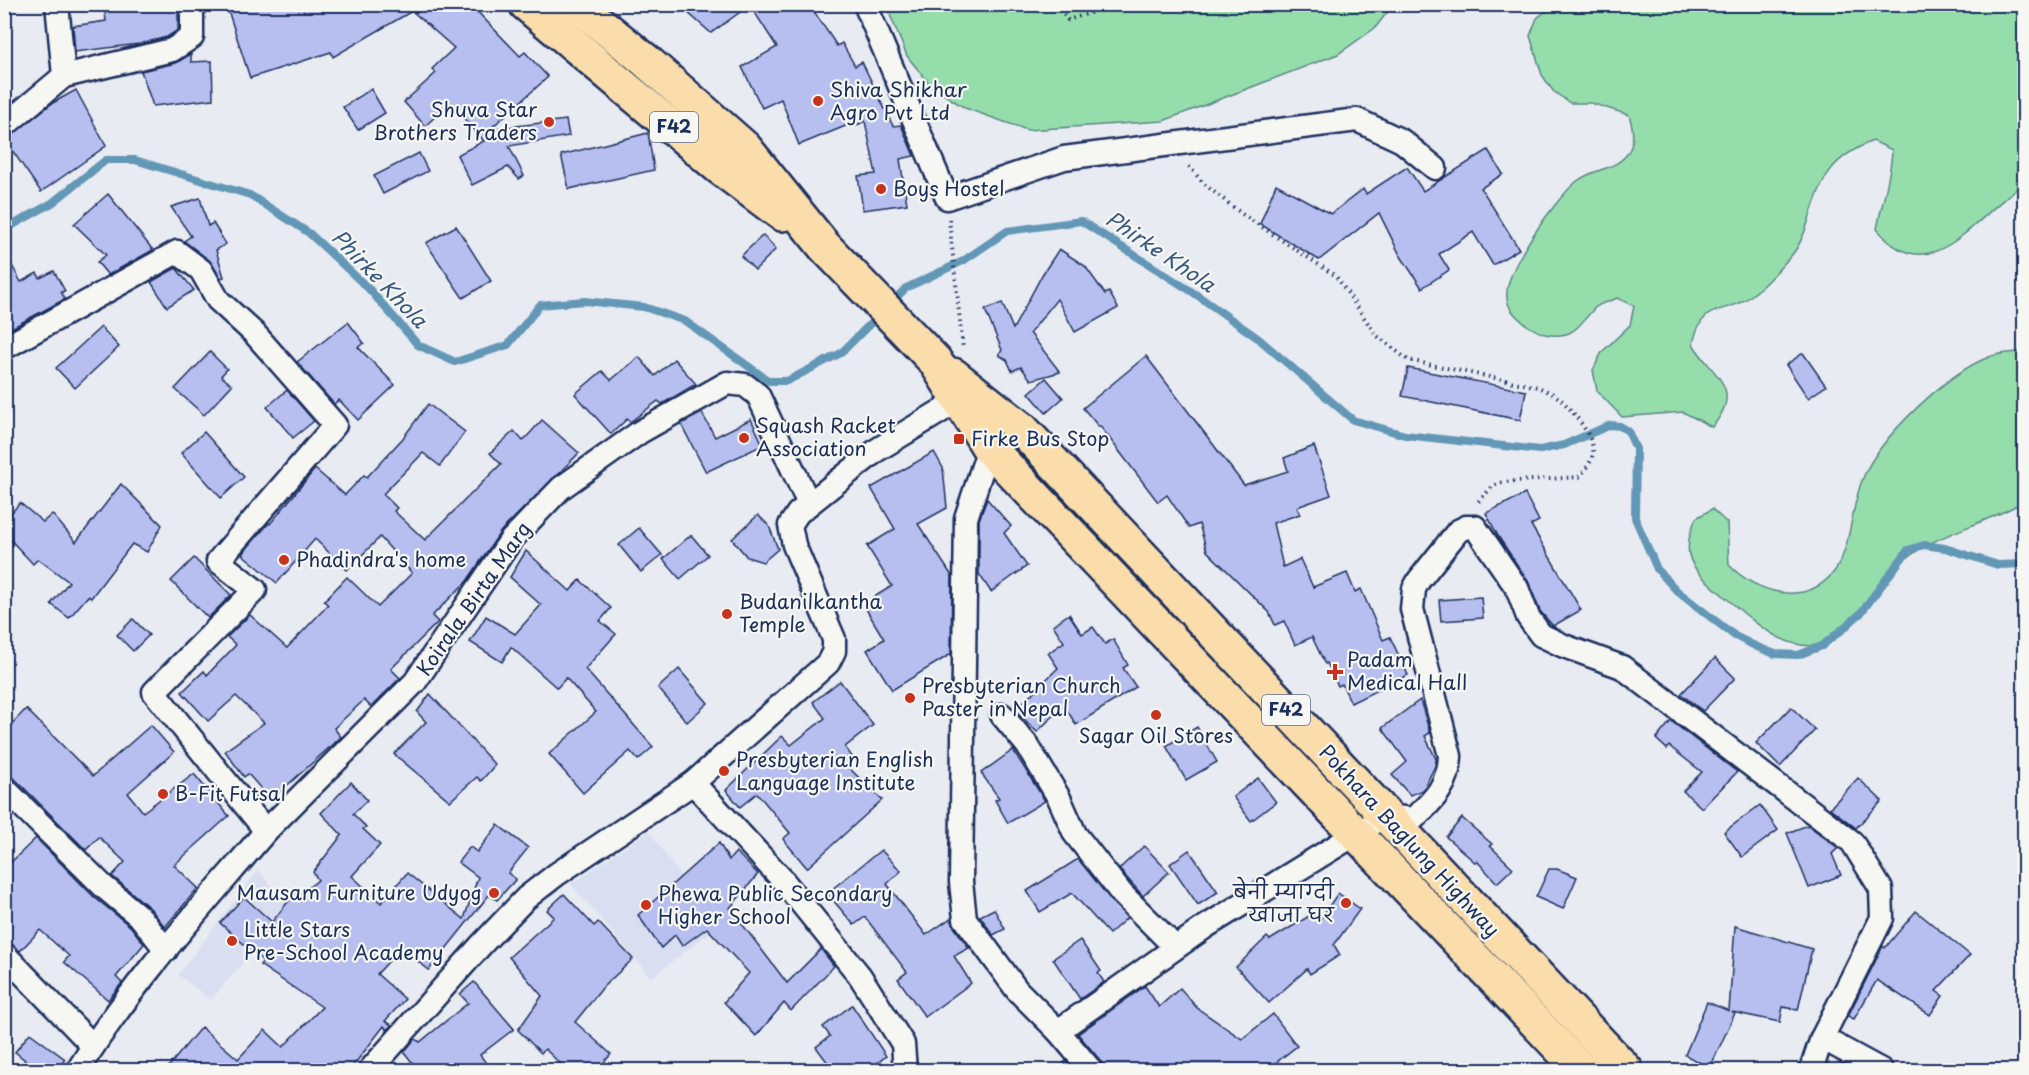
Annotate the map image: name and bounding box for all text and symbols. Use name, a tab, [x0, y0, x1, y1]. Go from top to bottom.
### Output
place label: Shiva Shikhar Agro Pvt Ltd	[830, 74, 967, 127]
place label: Shuva Star Brothers Traders	[373, 94, 537, 147]
marker: Shiva Shikhar Agro Pvt Ltd	[811, 94, 825, 108]
road number: F42	[650, 112, 698, 142]
marker: Shuva Star Brothers Traders	[542, 115, 556, 129]
place label: Boys Hostel	[893, 173, 1004, 203]
marker: Boys Hostel	[874, 182, 888, 196]
water label: Phirke Khola	[1100, 202, 1223, 300]
water label: Phirke Khola	[325, 221, 437, 335]
place label: Squash Racket Association	[756, 410, 896, 463]
place label: Firke Bus Stop	[971, 423, 1109, 453]
marker: Squash Racket Association	[737, 431, 751, 445]
marker: Firke Bus Stop	[952, 432, 966, 446]
street label: Koirala Birta Marg	[409, 515, 538, 682]
place label: Phadindra's home	[296, 544, 466, 574]
marker: Phadindra's home	[277, 553, 291, 567]
place label: Budanilkantha Temple	[739, 586, 883, 639]
marker: Budanilkantha Temple	[720, 607, 734, 621]
place label: Padam Medical Hall	[1347, 644, 1467, 697]
marker: Padam Medical Hall	[1328, 665, 1342, 679]
place label: Presbyterian Church Paster in Nepal	[922, 670, 1121, 723]
marker: Presbyterian Church Paster in Nepal	[903, 691, 917, 705]
road number: F42	[1262, 695, 1310, 725]
marker: Sagar Oil Stores	[1149, 708, 1163, 722]
place label: Sagar Oil Stores	[1079, 720, 1233, 750]
street label: Pokhara Baglung Highway	[1312, 737, 1507, 943]
place label: Presbyterian English Language Institute	[736, 744, 934, 797]
marker: Presbyterian English Language Institute	[717, 764, 731, 778]
place label: B-Fit Futsal	[175, 778, 286, 808]
marker: B-Fit Futsal	[156, 787, 170, 801]
place label: बेनी म्याग्दी खाजा घर	[1232, 876, 1335, 929]
place label: Mausam Furniture Udyog	[237, 877, 482, 907]
place label: Phewa Public Secondary Higher School	[658, 878, 892, 931]
marker: Mausam Furniture Udyog	[487, 886, 501, 900]
marker: बेनी म्याग्दी खाजा घर	[1339, 896, 1353, 910]
marker: Phewa Public Secondary Higher School	[639, 898, 653, 912]
place label: Little Stars Pre-School Academy	[244, 914, 444, 967]
marker: Little Stars Pre-School Academy	[225, 934, 239, 948]

